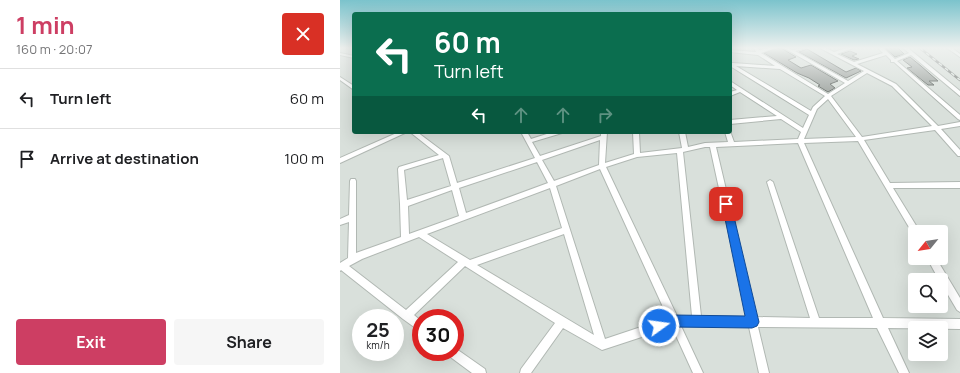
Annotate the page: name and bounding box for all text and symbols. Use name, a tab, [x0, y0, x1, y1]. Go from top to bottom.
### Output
text: 1 min	[16, 8, 75, 41]
button: close	[282, 13, 324, 55]
text: 60 m	[434, 23, 501, 61]
icon: left	[368, 28, 420, 80]
text: 160 m · 20:07	[16, 40, 93, 58]
text: Turn left	[434, 59, 504, 83]
icon: left	[16, 88, 38, 110]
text: Turn left	[50, 88, 112, 109]
text: 60 m	[290, 88, 324, 109]
icon: left	[468, 104, 490, 126]
icon: ahead	[510, 104, 532, 126]
icon: ahead	[552, 104, 574, 126]
icon: right	[594, 104, 616, 126]
icon: arrive	[16, 148, 38, 170]
text: Arrive at destination	[50, 148, 199, 169]
text: 100 m	[284, 148, 324, 169]
pin	[709, 187, 743, 221]
icon: arrive	[715, 193, 737, 215]
north arrow	[908, 225, 948, 265]
map controls	[908, 225, 948, 361]
button: search	[908, 273, 948, 313]
position arrow	[638, 305, 680, 347]
speed limit sign: 30	[412, 309, 464, 361]
text: 25	[366, 316, 390, 343]
button: Exit	[16, 319, 166, 365]
button: Share	[174, 319, 324, 365]
button: layers	[908, 321, 948, 361]
text: km/h	[366, 338, 390, 352]

